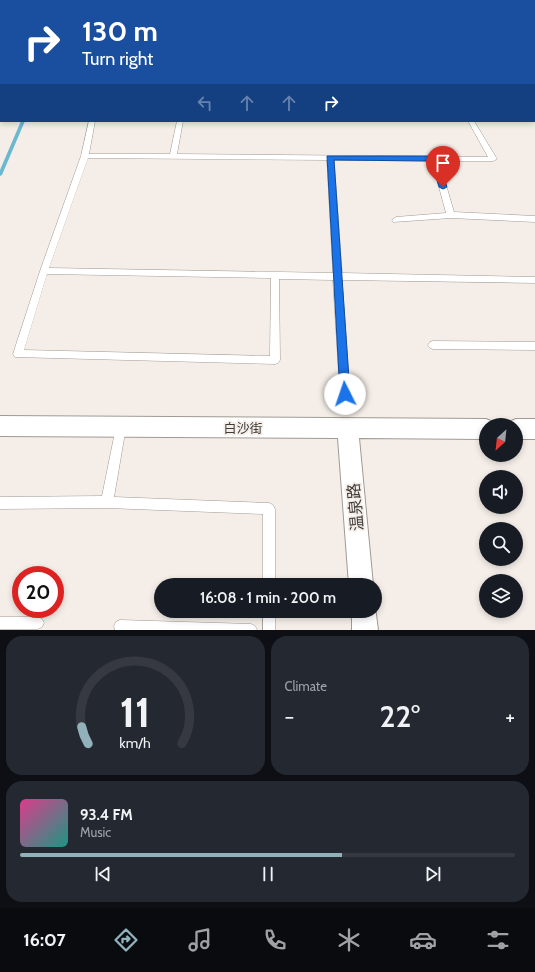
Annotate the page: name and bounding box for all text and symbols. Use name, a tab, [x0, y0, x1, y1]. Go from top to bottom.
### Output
text: 130 m	[82, 14, 158, 48]
icon: right	[16, 16, 68, 68]
text: Turn right	[82, 48, 153, 70]
icon: left	[194, 92, 216, 114]
icon: ahead	[236, 92, 258, 114]
icon: ahead	[278, 92, 300, 114]
icon: right	[320, 92, 342, 114]
pin	[426, 146, 460, 187]
icon: arrive	[432, 152, 454, 174]
position arrow	[324, 373, 366, 415]
north arrow	[479, 418, 523, 462]
map controls	[479, 418, 523, 618]
street label: 白沙街	[223, 420, 263, 436]
button: sound	[479, 470, 523, 514]
street label: 温泉路	[344, 482, 367, 532]
button: search	[479, 522, 523, 566]
speed limit sign: 20	[12, 566, 64, 618]
button: layers	[479, 574, 523, 618]
text: 16:08 · 1 min · 200 m	[200, 589, 336, 607]
text: Climate	[285, 678, 327, 694]
text: 11	[120, 686, 151, 736]
text: 22°	[380, 698, 420, 735]
text: −	[285, 703, 294, 730]
text: +	[505, 703, 515, 730]
text: km/h	[120, 733, 151, 751]
text: 93.4 FM	[80, 806, 133, 824]
text: Music	[80, 824, 111, 840]
icon: previous	[92, 863, 114, 885]
icon: pause	[257, 863, 279, 885]
icon: next	[422, 863, 444, 885]
icon: directions	[112, 926, 140, 954]
icon: music	[186, 926, 214, 954]
icon: phone	[261, 926, 289, 954]
icon: climate	[335, 926, 363, 954]
icon: car	[409, 926, 437, 954]
icon: filters	[484, 926, 512, 954]
text: 16:07	[23, 929, 66, 951]

